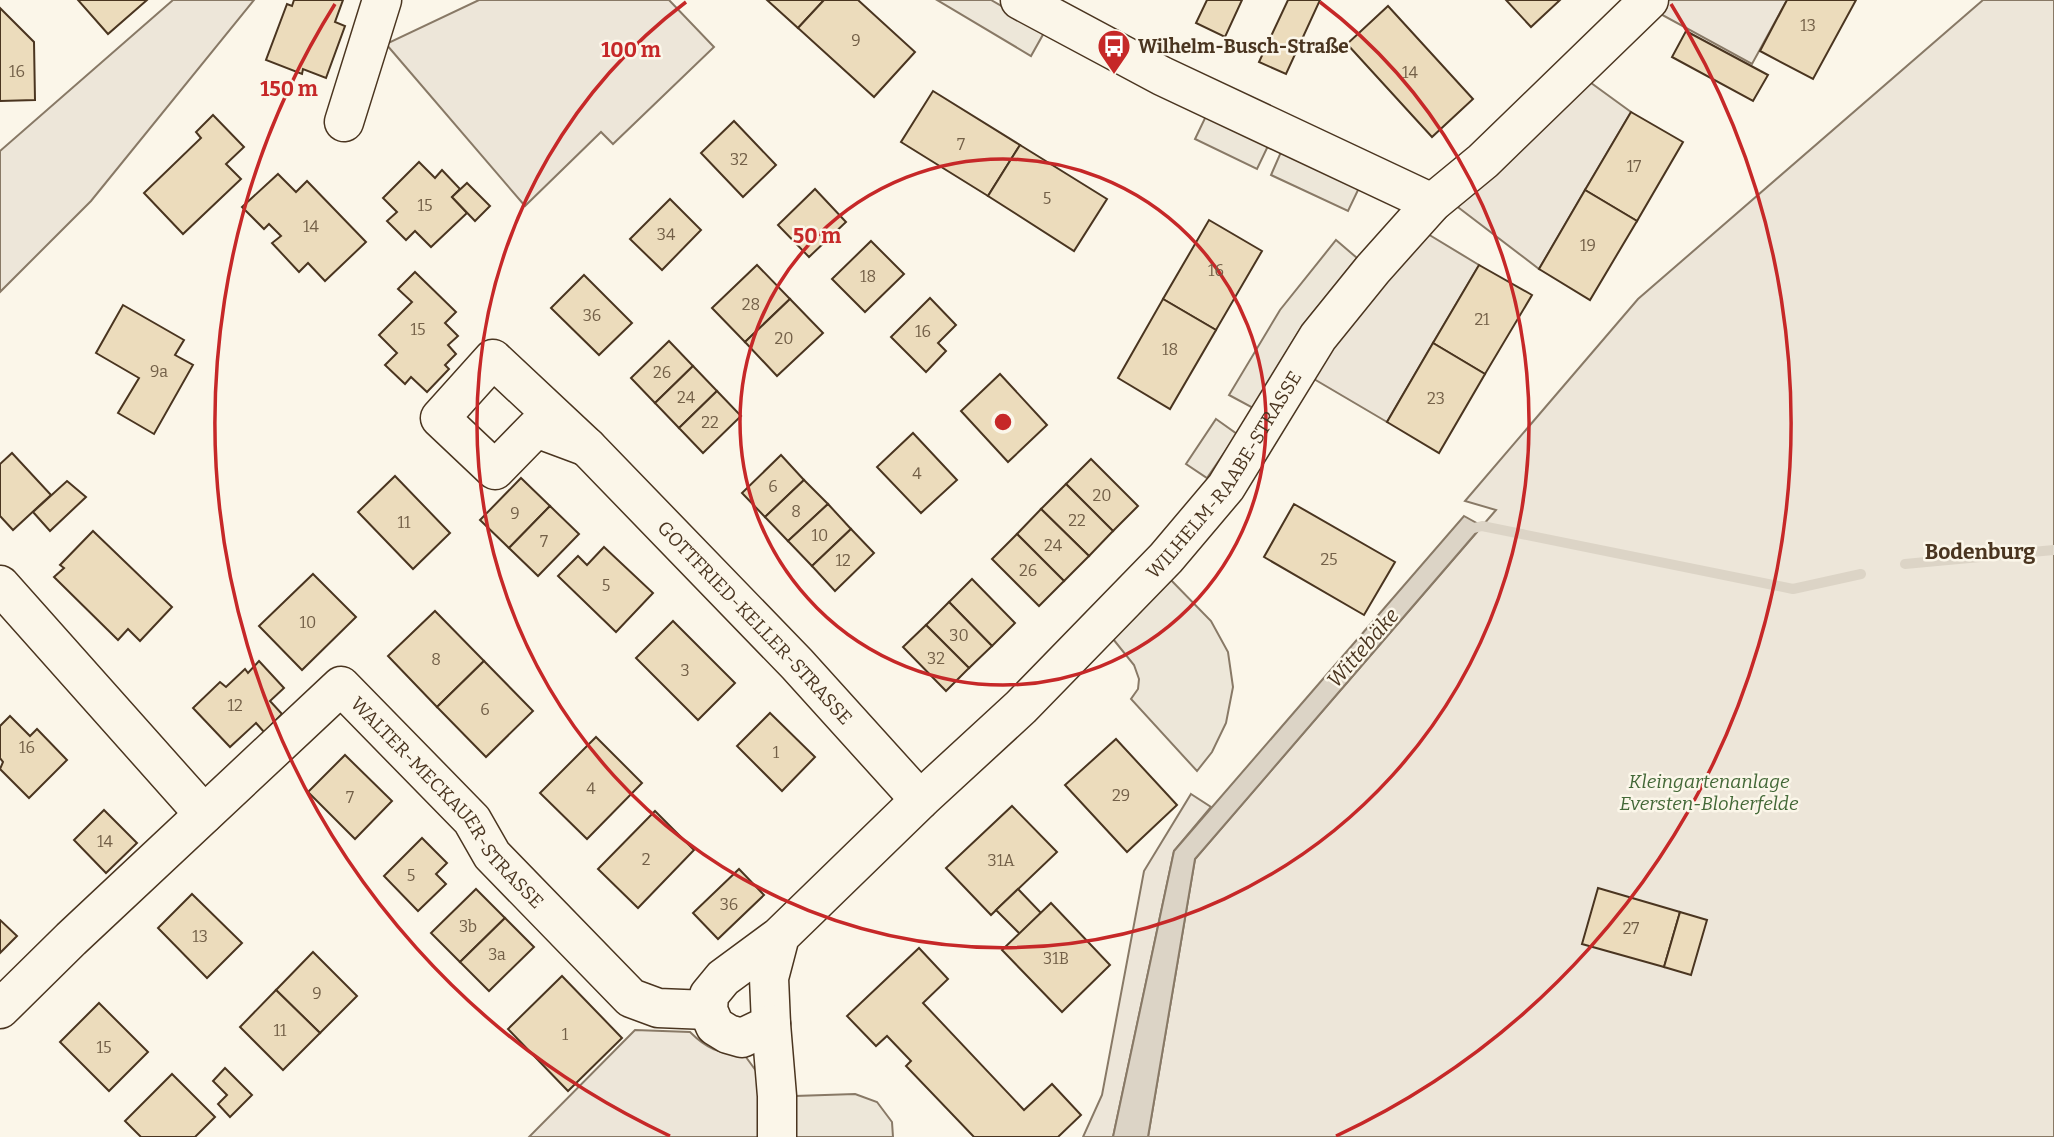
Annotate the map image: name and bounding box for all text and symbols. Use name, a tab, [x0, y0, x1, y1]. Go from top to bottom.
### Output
house number: 13	[1800, 16, 1816, 35]
bus stop icon: Wilhelm-Busch-Straße	[1095, 27, 1133, 76]
house number: 9	[851, 31, 861, 50]
place label: Wilhelm-Busch-Straße	[1138, 35, 1349, 58]
text: 100 m	[601, 37, 661, 63]
house number: 16	[9, 62, 25, 81]
house number: 14	[1402, 63, 1419, 82]
text: 150 m	[260, 76, 318, 102]
house number: 7	[957, 135, 965, 154]
house number: 32	[730, 150, 748, 169]
house number: 17	[1627, 157, 1641, 176]
house number: 5	[1043, 189, 1051, 208]
house number: 15	[417, 196, 433, 215]
house number: 14	[303, 217, 320, 236]
text: 50 m	[793, 223, 841, 249]
house number: 34	[657, 225, 676, 244]
house number: 19	[1580, 236, 1596, 255]
house number: 16	[1208, 261, 1224, 280]
house number: 18	[860, 267, 876, 286]
house number: 28	[742, 295, 760, 314]
house number: 36	[583, 306, 601, 325]
house number: 21	[1474, 310, 1490, 329]
house number: 15	[410, 320, 426, 339]
house number: 16	[915, 322, 931, 341]
house number: 20	[775, 329, 793, 348]
house number: 18	[1162, 340, 1178, 359]
house number: 9a	[150, 362, 168, 381]
house number: 26	[653, 363, 671, 382]
street label: WILHELM-RAABE-STRASSE	[1141, 366, 1306, 583]
house number: 24	[677, 388, 696, 407]
house number: 23	[1427, 389, 1445, 408]
centre of rings	[991, 410, 1015, 434]
house number: 22	[701, 413, 719, 432]
house number: 4	[912, 464, 922, 483]
house number: 6	[768, 477, 778, 496]
house number: 20	[1093, 486, 1111, 505]
house number: 8	[791, 502, 801, 521]
house number: 9	[510, 504, 520, 523]
house number: 22	[1068, 511, 1086, 530]
house number: 11	[398, 513, 411, 532]
street label: GOTTFRIED-KELLER-STRASSE	[653, 516, 857, 729]
house number: 10	[812, 526, 828, 545]
house number: 7	[540, 532, 548, 551]
house number: 24	[1044, 536, 1063, 555]
district label: Bodenburg	[1925, 539, 2035, 565]
house number: 25	[1320, 550, 1338, 569]
house number: 12	[835, 551, 851, 570]
house number: 26	[1019, 561, 1037, 580]
house number: 5	[602, 576, 610, 595]
water label: Wittebäke	[1321, 603, 1405, 693]
house number: 10	[300, 613, 316, 632]
house number: 30	[949, 626, 969, 645]
house number: 32	[927, 649, 945, 668]
house number: 8	[431, 650, 441, 669]
house number: 3	[680, 661, 690, 680]
street label: WALTER-MECKAUER-STRASSE	[346, 692, 549, 913]
house number: 12	[227, 696, 243, 715]
house number: 6	[480, 700, 490, 719]
house number: 16	[19, 738, 35, 757]
house number: 1	[773, 743, 780, 762]
park label: Kleingartenanlage Eversten-Bloherfelde	[1619, 770, 1799, 815]
house number: 4	[586, 779, 596, 798]
house number: 29	[1112, 786, 1130, 805]
house number: 7	[346, 788, 354, 807]
house number: 14	[97, 832, 114, 851]
house number: 2	[642, 850, 650, 869]
house number: 31A	[988, 851, 1015, 870]
house number: 5	[407, 866, 415, 885]
house number: 36	[720, 895, 738, 914]
house number: 3b	[459, 917, 477, 936]
house number: 27	[1623, 919, 1639, 938]
house number: 13	[192, 927, 208, 946]
house number: 3a	[488, 945, 506, 964]
house number: 31B	[1043, 949, 1069, 968]
house number: 9	[312, 984, 322, 1003]
house number: 11	[274, 1021, 287, 1040]
house number: 1	[562, 1025, 569, 1044]
house number: 15	[96, 1038, 112, 1057]

